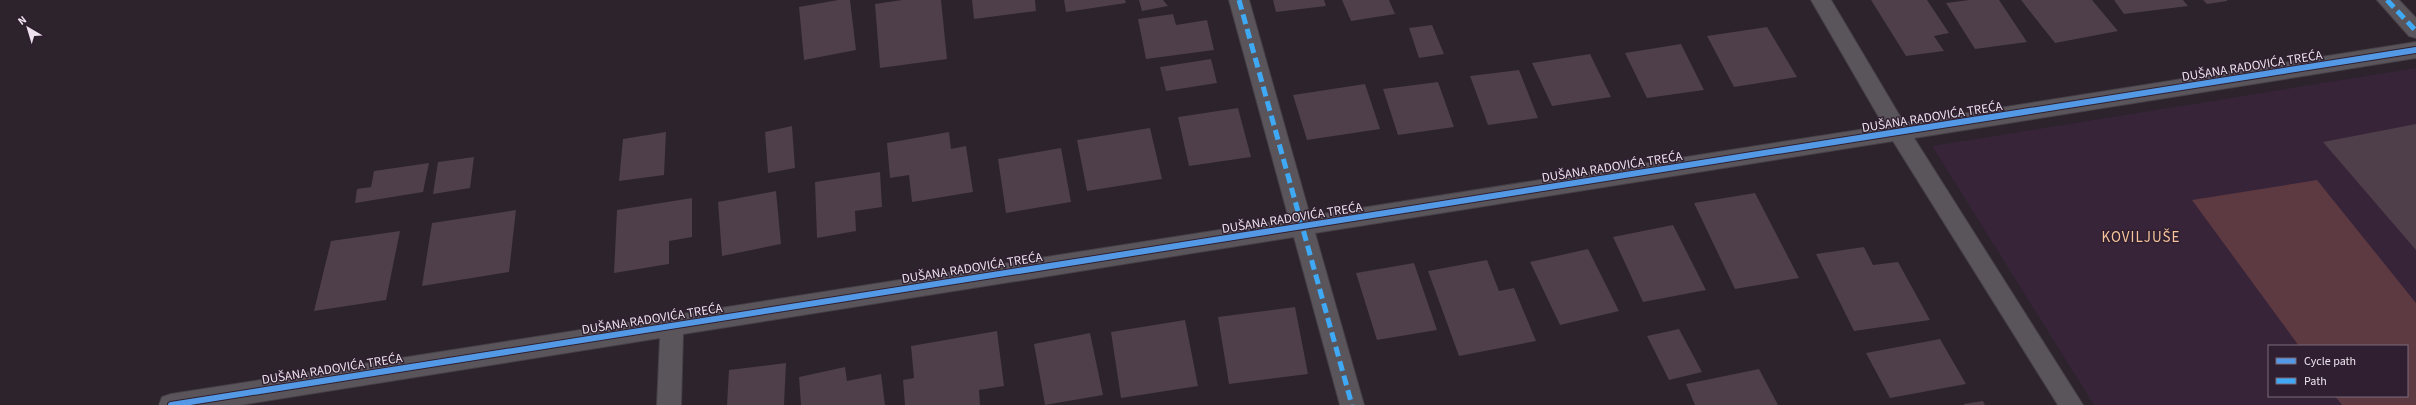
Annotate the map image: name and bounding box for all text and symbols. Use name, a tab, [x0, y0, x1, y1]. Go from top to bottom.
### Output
north arrow	[8, 8, 48, 48]
text: N	[15, 12, 30, 29]
street label: DUŠANA RADOVIĆA TREĆA	[2181, 46, 2325, 86]
street label: DUŠANA RADOVIĆA TREĆA	[1861, 97, 2005, 137]
street label: DUŠANA RADOVIĆA TREĆA	[1541, 147, 1685, 187]
street label: DUŠANA RADOVIĆA TREĆA	[1221, 198, 1365, 238]
district label: KOVILJUŠE	[2102, 227, 2180, 248]
street label: DUŠANA RADOVIĆA TREĆA	[901, 248, 1045, 288]
street label: DUŠANA RADOVIĆA TREĆA	[581, 299, 725, 339]
legend	[2268, 345, 2408, 397]
street label: DUŠANA RADOVIĆA TREĆA	[261, 349, 405, 389]
text: Cycle path	[2304, 353, 2356, 370]
text: Path	[2304, 373, 2327, 390]

